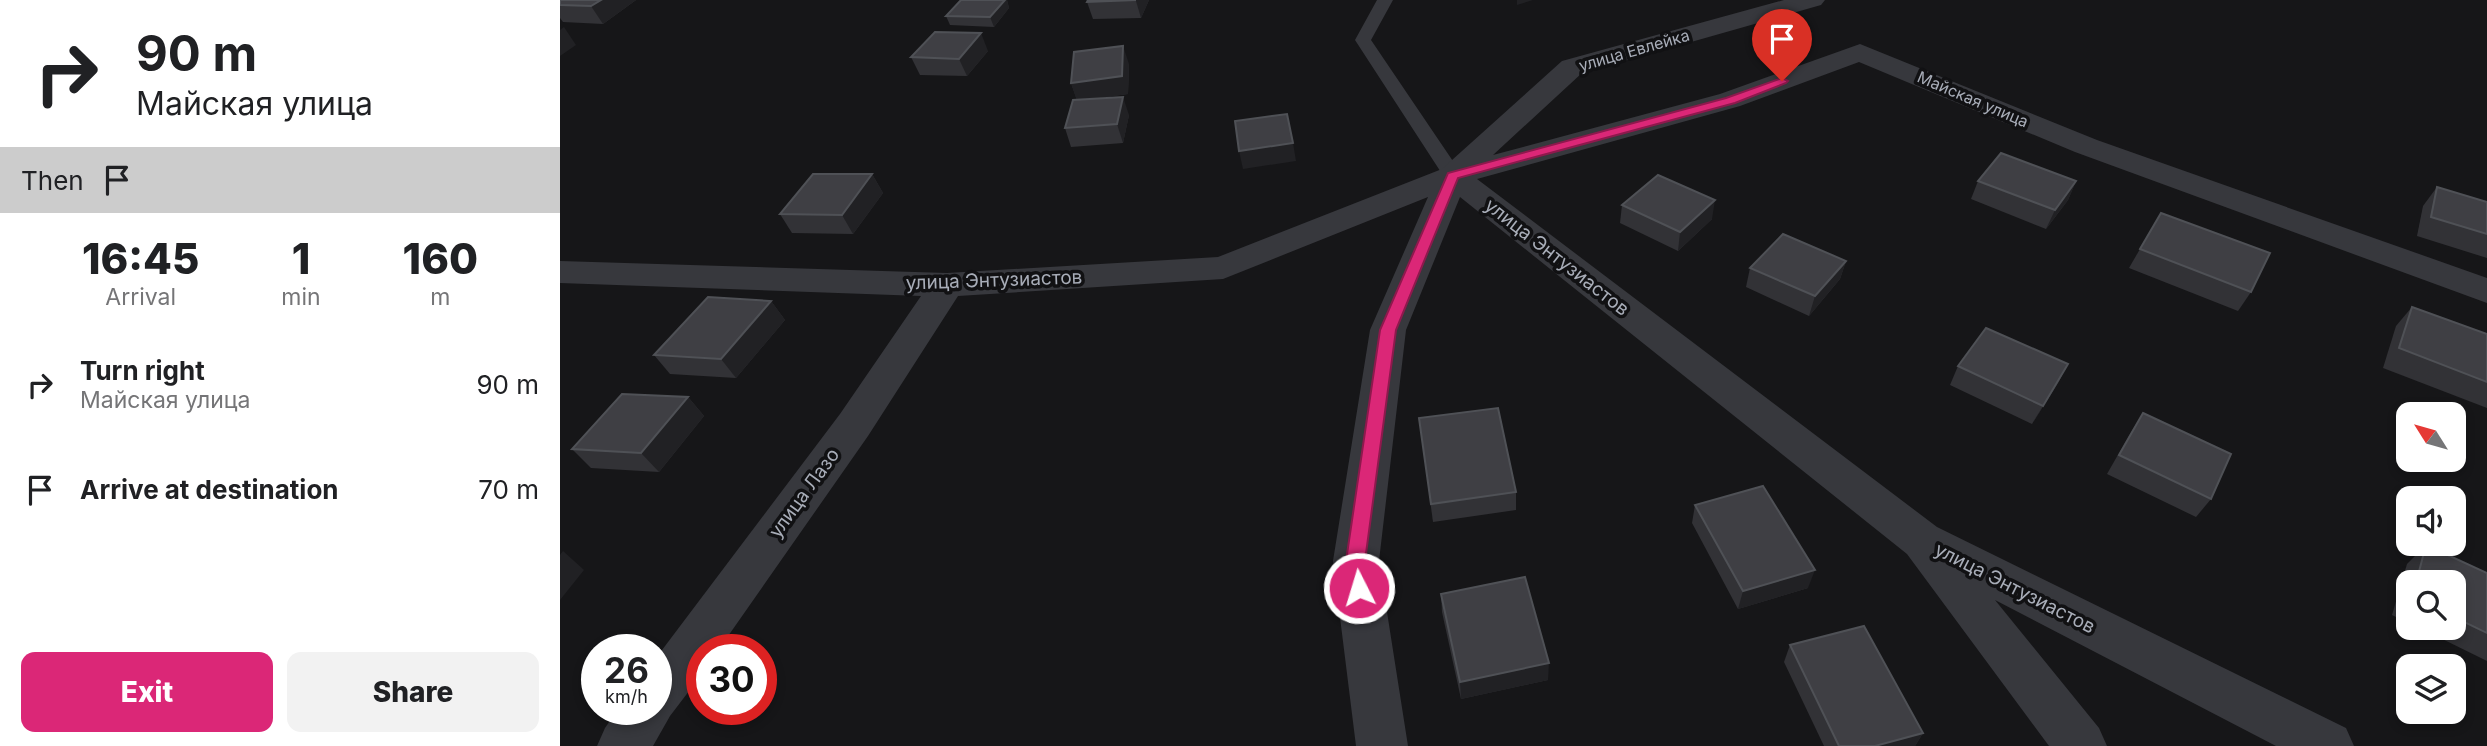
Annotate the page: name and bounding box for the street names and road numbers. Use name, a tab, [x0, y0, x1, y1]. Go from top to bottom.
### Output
street label: улица Евлейка	[1576, 25, 1692, 75]
street label: Майская улица	[1915, 67, 2031, 131]
street label: улица Энтузиастов	[1480, 194, 1634, 320]
street label: улица Энтузиастов	[905, 265, 1083, 295]
street label: улица Лазо	[764, 444, 844, 542]
street label: улица Энтузиастов	[1931, 538, 2099, 638]

